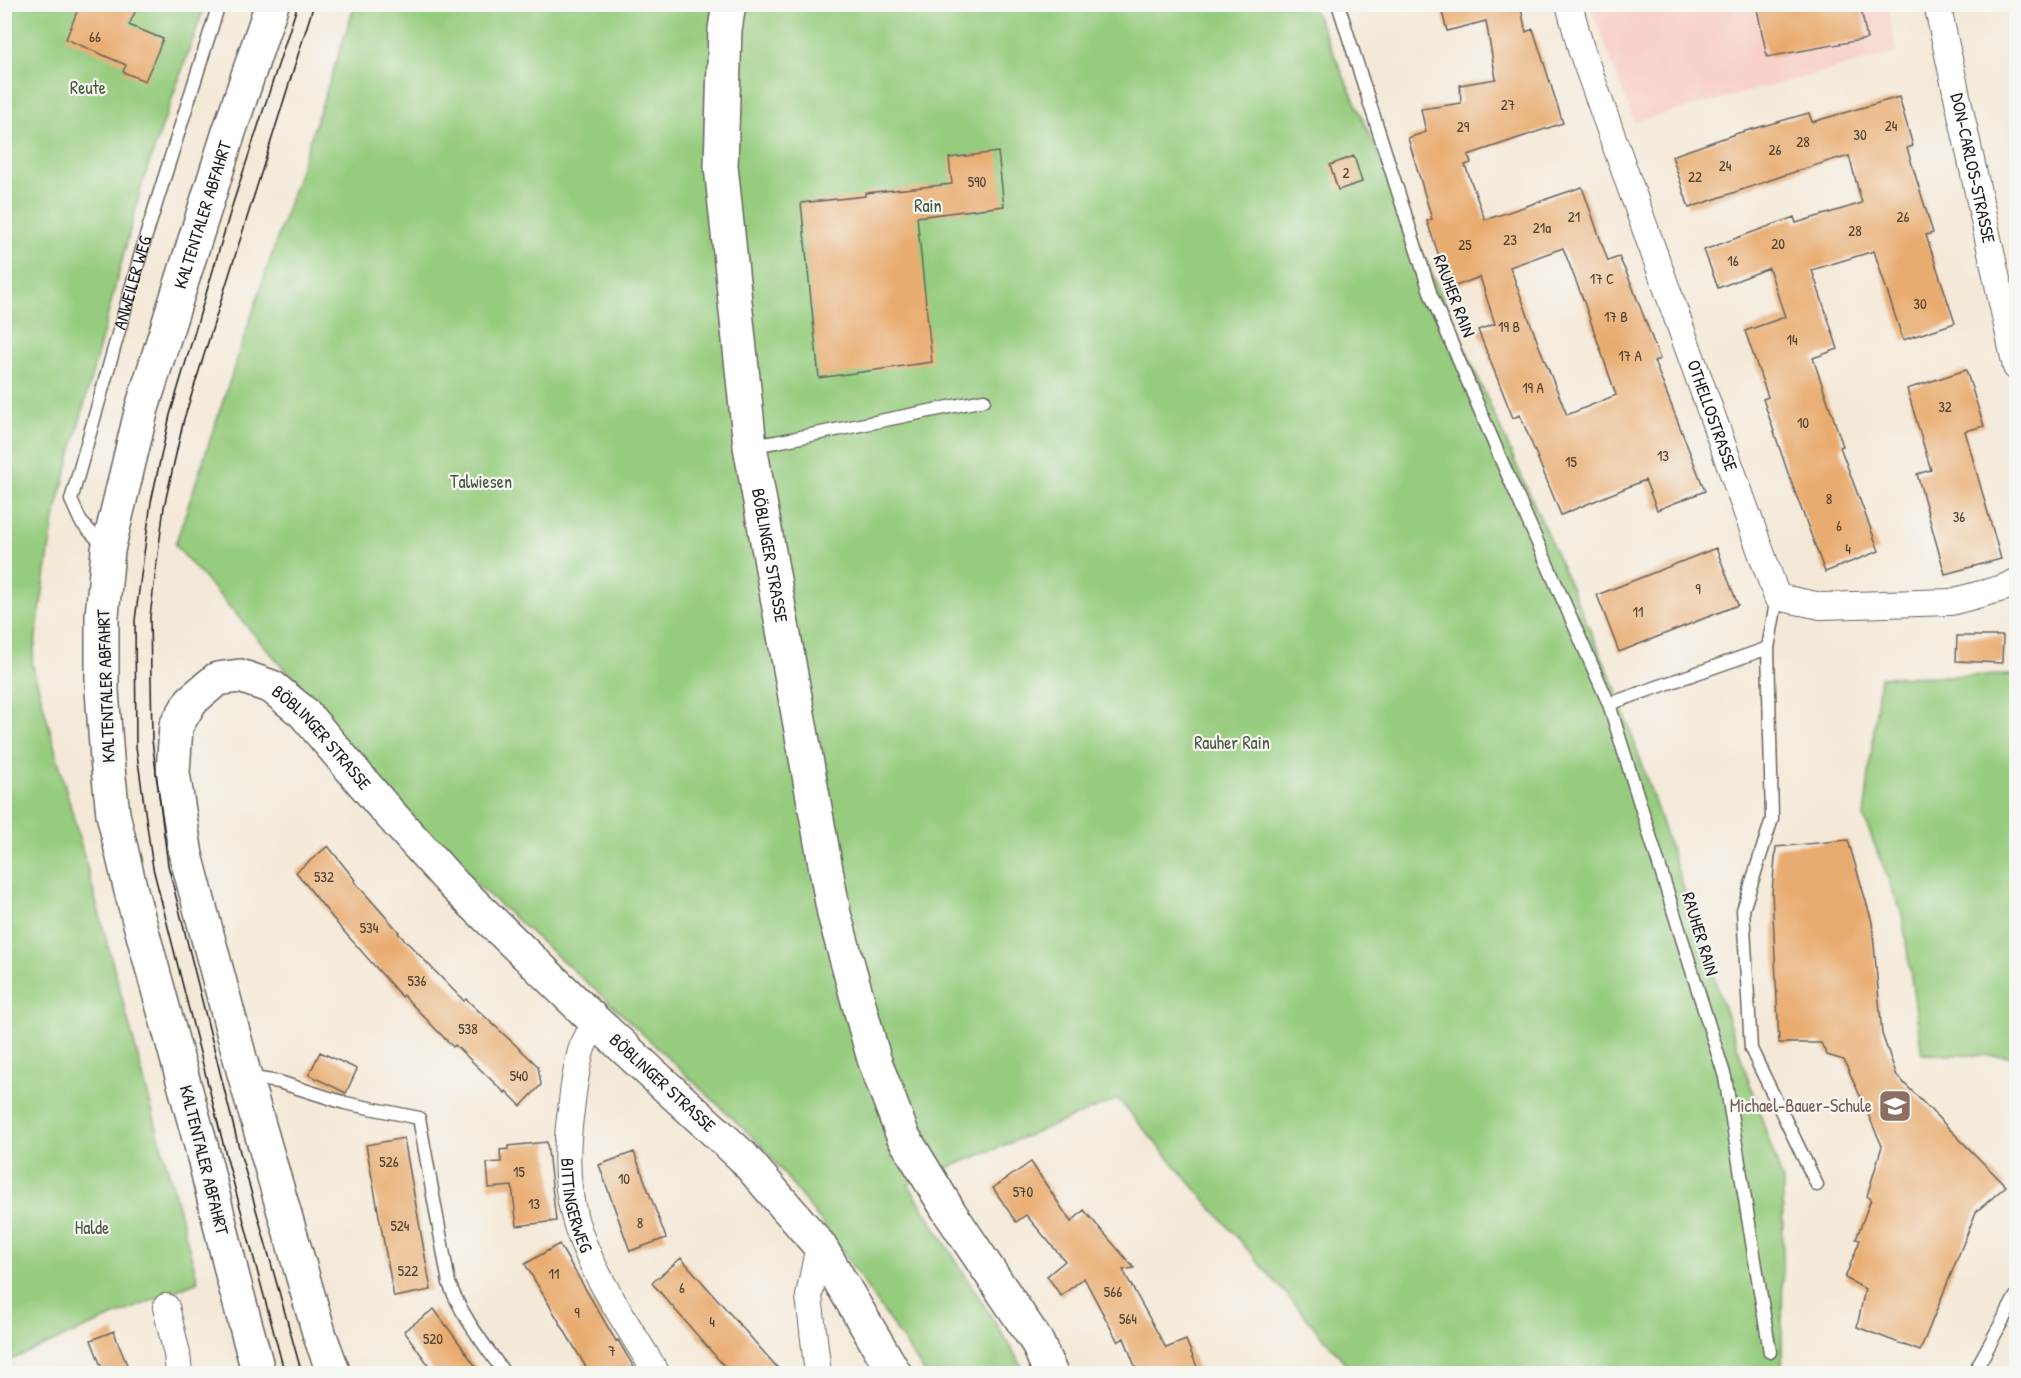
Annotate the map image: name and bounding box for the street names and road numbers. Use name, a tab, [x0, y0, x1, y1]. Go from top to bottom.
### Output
street label: DON-CARLOS-STRASSE	[1945, 91, 2002, 245]
street label: KALTENTALER ABFAHRT	[167, 137, 238, 292]
street label: ANWEILER WEG	[107, 233, 157, 332]
street label: RAUHER RAIN	[1427, 251, 1482, 341]
street label: OTHELLOSTRASSE	[1681, 356, 1744, 475]
street label: BÖBLINGER STRASSE	[746, 486, 794, 624]
street label: KALTENTALER ABFAHRT	[90, 608, 121, 763]
street label: BÖBLINGER STRASSE	[267, 679, 377, 795]
street label: RAUHER RAIN	[1676, 889, 1725, 979]
street label: BÖBLINGER STRASSE	[604, 1027, 721, 1138]
street label: KALTENTALER ABFAHRT	[174, 1082, 235, 1238]
street label: BITTINGERWEG	[555, 1158, 599, 1257]

